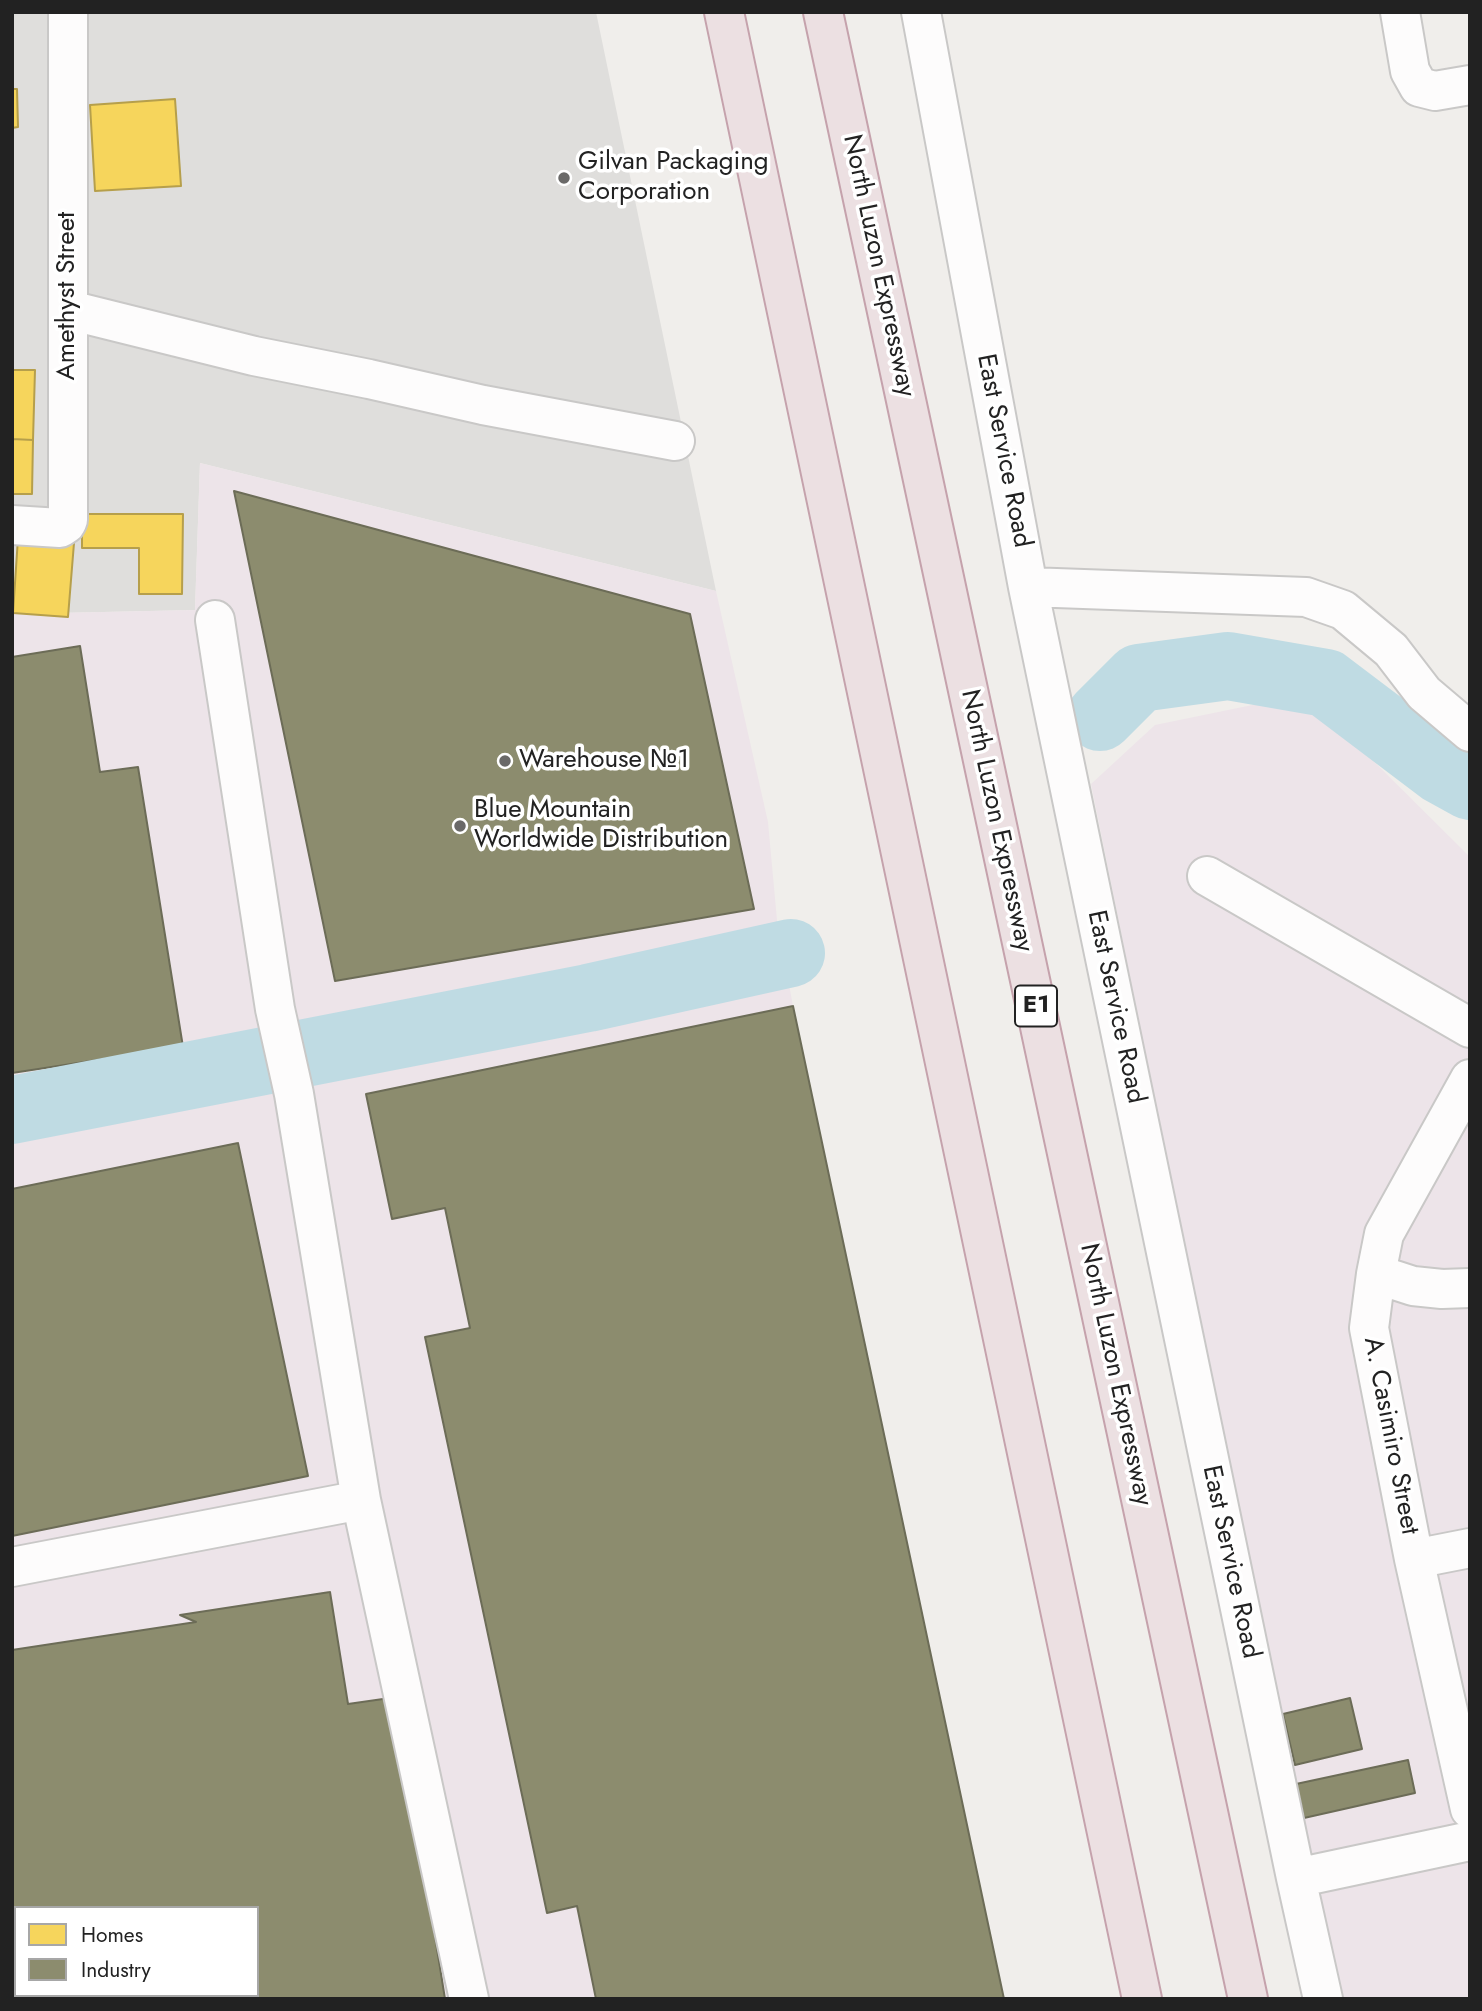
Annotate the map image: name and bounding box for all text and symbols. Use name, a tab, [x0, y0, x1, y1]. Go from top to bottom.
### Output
street label: North Luzon Expressway	[835, 132, 921, 400]
place label: Gilvan Packaging Corporation	[578, 147, 769, 208]
marker: Gilvan Packaging Corporation	[556, 170, 572, 186]
street label: Amethyst Street	[52, 212, 84, 380]
street label: East Service Road	[969, 352, 1037, 550]
street label: North Luzon Expressway	[953, 687, 1039, 955]
place label: Warehouse №1	[519, 745, 689, 777]
marker: Warehouse №1	[497, 753, 513, 769]
place label: Blue Mountain Worldwide Distribution	[474, 795, 728, 856]
marker: Blue Mountain Worldwide Distribution	[452, 818, 468, 834]
street label: East Service Road	[1079, 908, 1151, 1106]
road number: E1	[1015, 986, 1057, 1026]
street label: North Luzon Expressway	[1072, 1241, 1158, 1509]
street label: A. Casimiro Street	[1356, 1335, 1424, 1537]
street label: East Service Road	[1194, 1463, 1266, 1661]
legend	[14, 1906, 259, 1997]
text: Homes	[81, 1920, 143, 1950]
text: Industry	[81, 1955, 151, 1985]

